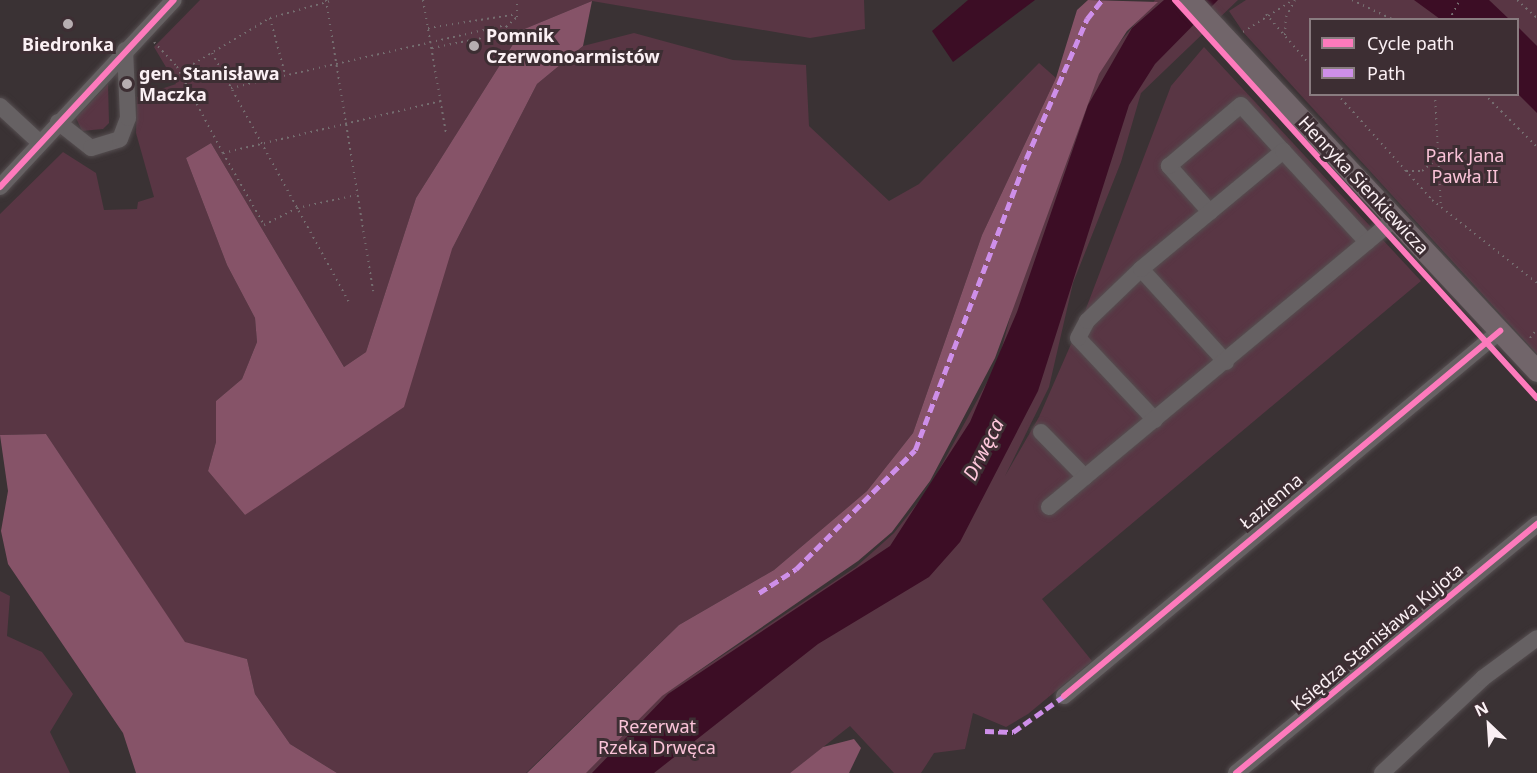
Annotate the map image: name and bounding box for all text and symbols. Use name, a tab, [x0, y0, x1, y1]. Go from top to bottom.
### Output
marker: Biedronka	[61, 17, 75, 31]
legend	[1309, 18, 1519, 96]
place label: Pomnik Czerwonoarmistów	[486, 25, 660, 68]
text: Cycle path	[1367, 31, 1454, 55]
place label: Biedronka	[22, 33, 114, 55]
marker: Pomnik Czerwonoarmistów	[467, 39, 481, 53]
text: Path	[1367, 61, 1406, 85]
place label: gen. Stanisława Maczka	[139, 63, 280, 106]
marker: gen. Stanisława Maczka	[120, 77, 134, 91]
street label: Henryka Sienkiewicza	[1294, 111, 1434, 259]
park label: Park Jana Pawła II	[1426, 145, 1504, 188]
water label: Drwęca	[957, 414, 1009, 484]
street label: Łazienna	[1235, 469, 1307, 533]
street label: Księdza Stanisława Kujota	[1287, 559, 1467, 715]
north arrow	[1459, 695, 1519, 755]
text: N	[1471, 696, 1492, 721]
park label: Rezerwat Rzeka Drwęca	[598, 716, 716, 758]

